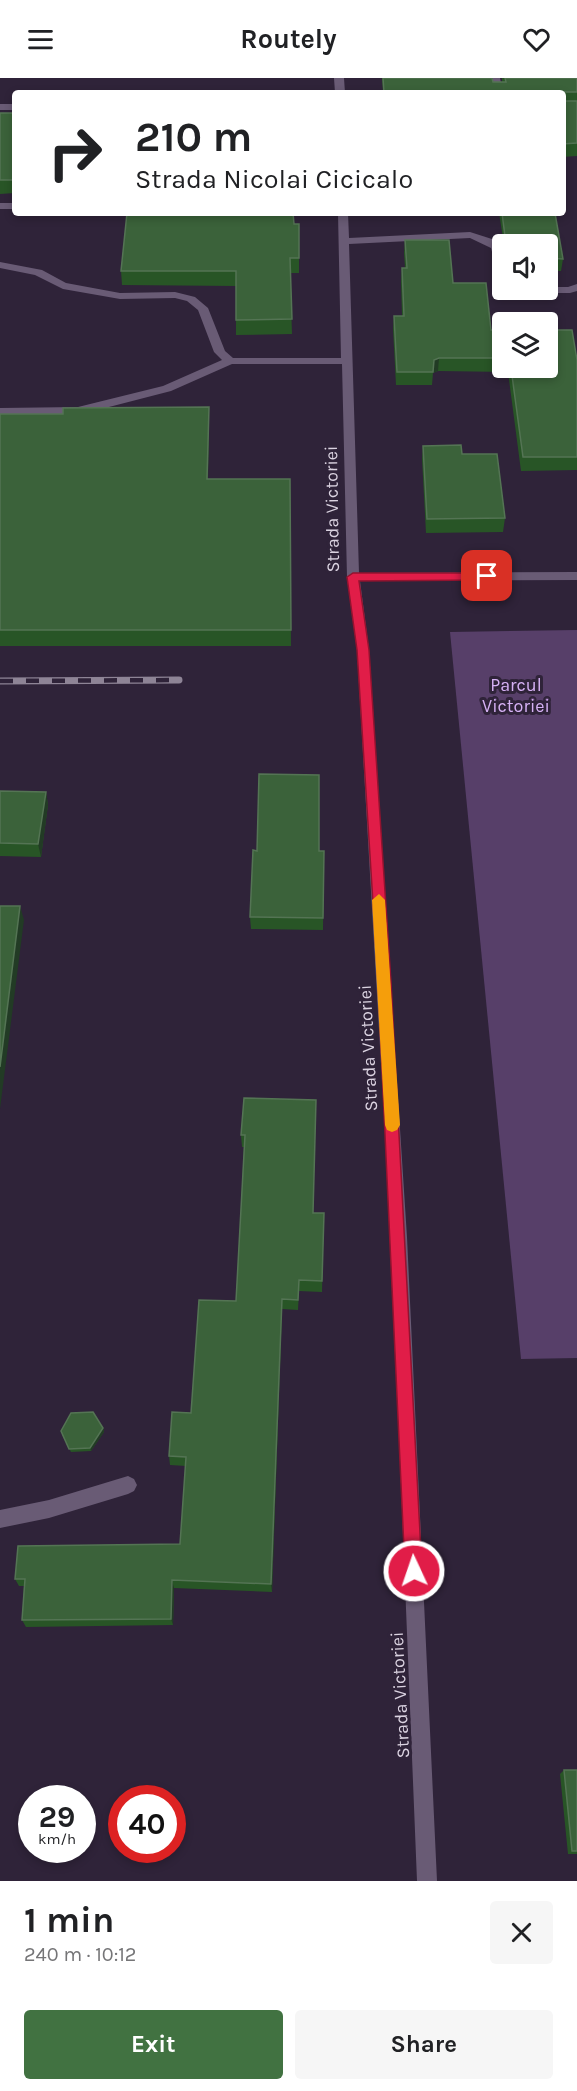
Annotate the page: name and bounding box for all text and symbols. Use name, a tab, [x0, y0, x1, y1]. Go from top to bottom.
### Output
icon: menu	[24, 23, 57, 56]
text: Routely	[240, 23, 337, 55]
icon: heart	[520, 23, 553, 56]
text: 210 m	[135, 112, 252, 162]
icon: right	[36, 114, 114, 192]
text: Strada Nicolai Cicicalo	[135, 163, 413, 195]
map controls	[492, 234, 558, 378]
button: sound	[492, 234, 558, 300]
button: layers	[492, 312, 558, 378]
street label: Strada Victoriei	[320, 445, 344, 573]
pin	[461, 550, 512, 601]
icon: arrive	[470, 559, 503, 592]
park label: Parcul Victoriei	[482, 674, 550, 717]
street label: Strada Victoriei	[354, 984, 382, 1112]
position arrow	[382, 1539, 446, 1603]
street label: Strada Victoriei	[386, 1631, 414, 1759]
speed limit sign: 40	[108, 1785, 186, 1863]
text: 29	[39, 1799, 75, 1835]
text: km/h	[38, 1830, 76, 1848]
text: 1 min	[24, 1899, 114, 1941]
button: close	[490, 1901, 553, 1964]
text: 240 m · 10:12	[24, 1943, 136, 1966]
button: Exit	[24, 2010, 283, 2079]
button: Share	[295, 2010, 553, 2079]

